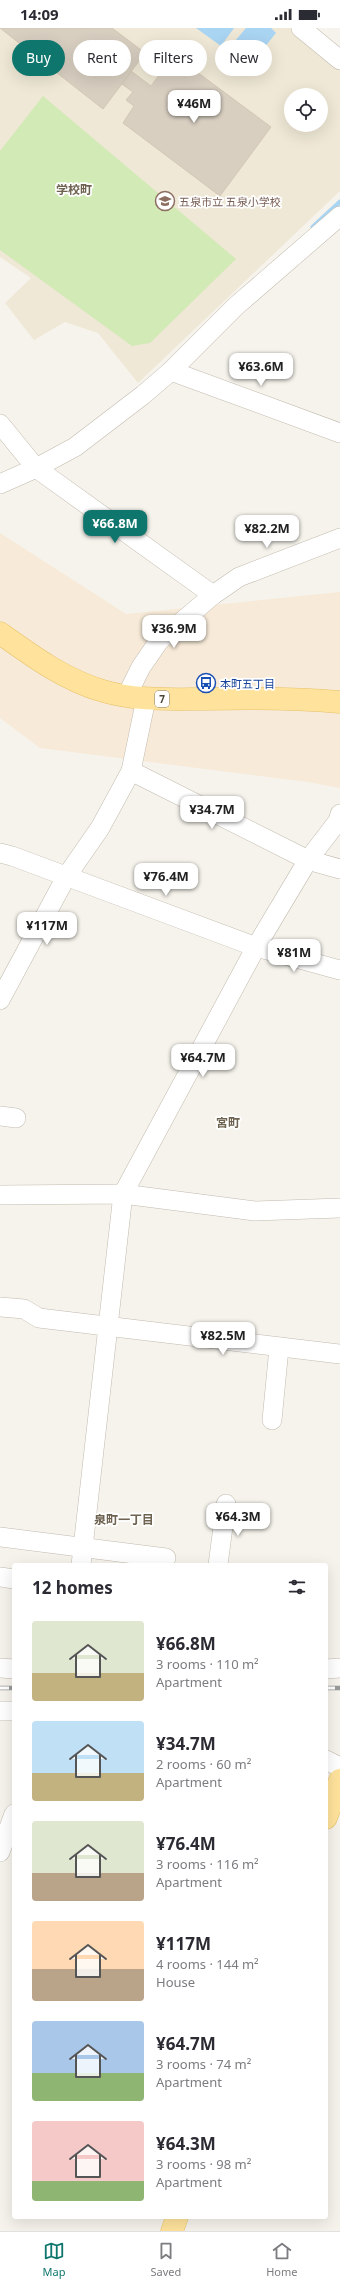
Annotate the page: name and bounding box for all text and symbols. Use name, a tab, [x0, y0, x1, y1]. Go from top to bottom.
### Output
text: 14:09	[20, 4, 59, 24]
chip: Buy	[12, 40, 65, 76]
chip: Rent	[73, 40, 131, 76]
chip: Filters	[139, 40, 207, 76]
chip: New	[215, 40, 272, 76]
map controls	[284, 88, 328, 132]
button: locate	[284, 88, 328, 132]
pin: ¥46M	[170, 90, 218, 124]
text: ¥46M	[177, 94, 211, 112]
district label: 学校町	[56, 181, 92, 198]
school or university icon: 五泉市立 五泉小学校	[154, 190, 176, 212]
place label: 五泉市立 五泉小学校	[179, 194, 281, 209]
pin: ¥63.6M	[228, 353, 294, 387]
text: ¥63.6M	[238, 357, 284, 375]
pin: ¥66.8M	[82, 510, 148, 544]
text: ¥66.8M	[92, 514, 138, 532]
pin: ¥82.2M	[234, 515, 300, 549]
text: ¥82.2M	[244, 519, 290, 537]
pin: ¥36.9M	[141, 615, 207, 649]
text: ¥36.9M	[151, 619, 197, 637]
bus stop icon: 本町五丁目	[195, 672, 217, 694]
place label: 本町五丁目	[220, 676, 275, 691]
road number: 7	[155, 691, 169, 707]
pin: ¥34.7M	[179, 796, 245, 830]
text: ¥34.7M	[189, 800, 235, 818]
pin: ¥76.4M	[133, 863, 199, 897]
text: ¥76.4M	[143, 867, 189, 885]
pin: ¥117M	[19, 912, 75, 946]
text: ¥117M	[26, 916, 68, 934]
pin: ¥81M	[270, 939, 318, 973]
text: ¥81M	[277, 943, 311, 961]
pin: ¥64.7M	[170, 1044, 236, 1078]
text: ¥64.7M	[180, 1048, 226, 1066]
district label: 宮町	[216, 1114, 240, 1131]
pin: ¥82.5M	[190, 1322, 256, 1356]
text: ¥82.5M	[200, 1326, 246, 1344]
pin: ¥64.3M	[205, 1503, 271, 1537]
text: ¥64.3M	[215, 1507, 261, 1525]
district label: 泉町一丁目	[94, 1511, 154, 1528]
text: 12 homes	[32, 1576, 113, 1599]
icon: filters	[286, 1576, 308, 1598]
text: ¥66.8M	[156, 1632, 216, 1655]
icon: home	[64, 1637, 112, 1685]
text: 3 rooms · 110 m²	[156, 1655, 259, 1673]
text: Apartment	[156, 1673, 222, 1691]
text: ¥34.7M	[156, 1732, 216, 1755]
icon: home	[64, 1737, 112, 1785]
text: 2 rooms · 60 m²	[156, 1755, 251, 1773]
text: Apartment	[156, 1773, 222, 1791]
text: ¥76.4M	[156, 1832, 216, 1855]
icon: home	[64, 1837, 112, 1885]
text: 3 rooms · 116 m²	[156, 1855, 259, 1873]
text: Apartment	[156, 1873, 222, 1891]
text: ¥117M	[156, 1932, 211, 1955]
icon: home	[64, 1937, 112, 1985]
text: 4 rooms · 144 m²	[156, 1955, 259, 1973]
text: House	[156, 1973, 195, 1991]
text: ¥64.7M	[156, 2032, 216, 2055]
icon: home	[64, 2037, 112, 2085]
text: 3 rooms · 74 m²	[156, 2055, 251, 2073]
text: Apartment	[156, 2073, 222, 2091]
text: ¥64.3M	[156, 2132, 216, 2155]
icon: home	[64, 2137, 112, 2185]
text: 3 rooms · 98 m²	[156, 2155, 251, 2173]
text: Apartment	[156, 2173, 222, 2191]
tab: Map	[43, 2240, 65, 2279]
tab: Saved	[150, 2240, 181, 2279]
tab: Home	[266, 2240, 298, 2279]

